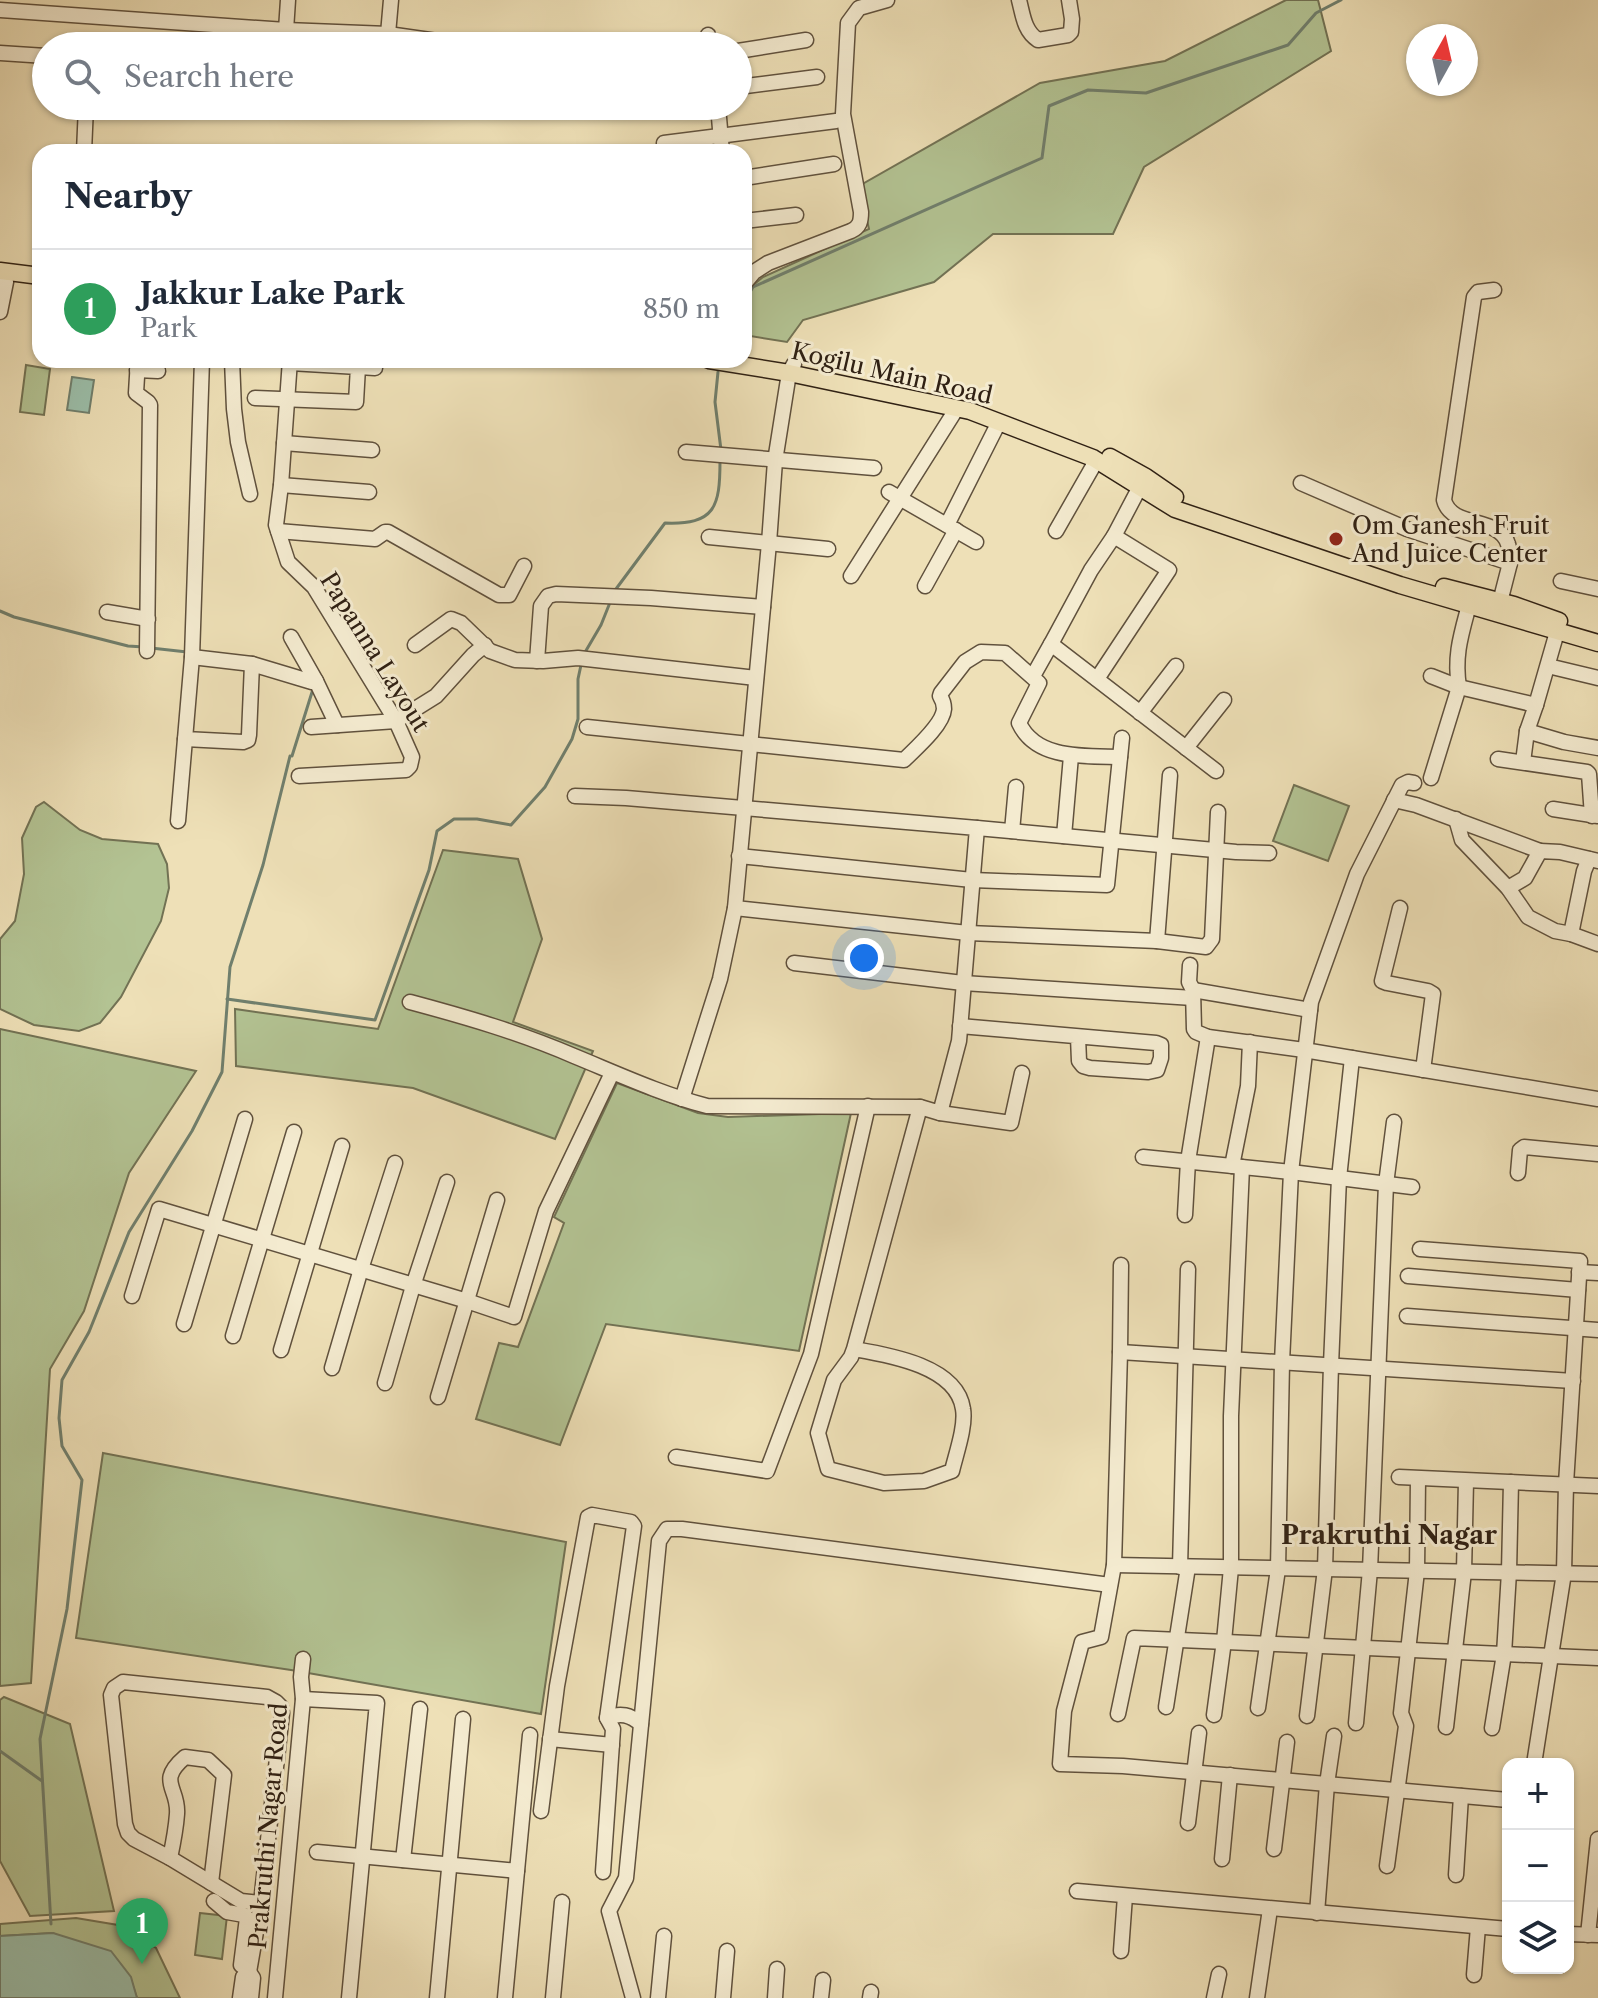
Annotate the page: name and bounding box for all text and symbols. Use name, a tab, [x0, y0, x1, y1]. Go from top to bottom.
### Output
north arrow	[1406, 24, 1478, 96]
search box	[32, 32, 752, 120]
icon: search	[60, 54, 104, 98]
text: Search here	[124, 58, 294, 95]
text: Nearby	[64, 175, 192, 217]
text: Jakkur Lake Park	[140, 275, 404, 312]
text: 1	[84, 293, 96, 325]
text: 850 m	[643, 293, 720, 325]
text: Park	[140, 312, 197, 344]
street label: Kogilu Main Road	[789, 336, 996, 410]
place label: Om Ganesh Fruit And Juice Center	[1351, 511, 1550, 568]
marker: Om Ganesh Fruit And Juice Center	[1327, 530, 1345, 548]
street label: Papanna Layout	[314, 567, 436, 738]
your location	[844, 938, 884, 978]
district label: Prakruthi Nagar	[1281, 1519, 1497, 1551]
street label: Prakruthi Nagar Road	[243, 1701, 293, 1950]
map controls	[1502, 1758, 1574, 1974]
button: +	[1502, 1758, 1574, 1830]
button: −	[1502, 1830, 1574, 1902]
pin: 1	[116, 1898, 168, 1964]
button: layers	[1502, 1902, 1574, 1974]

